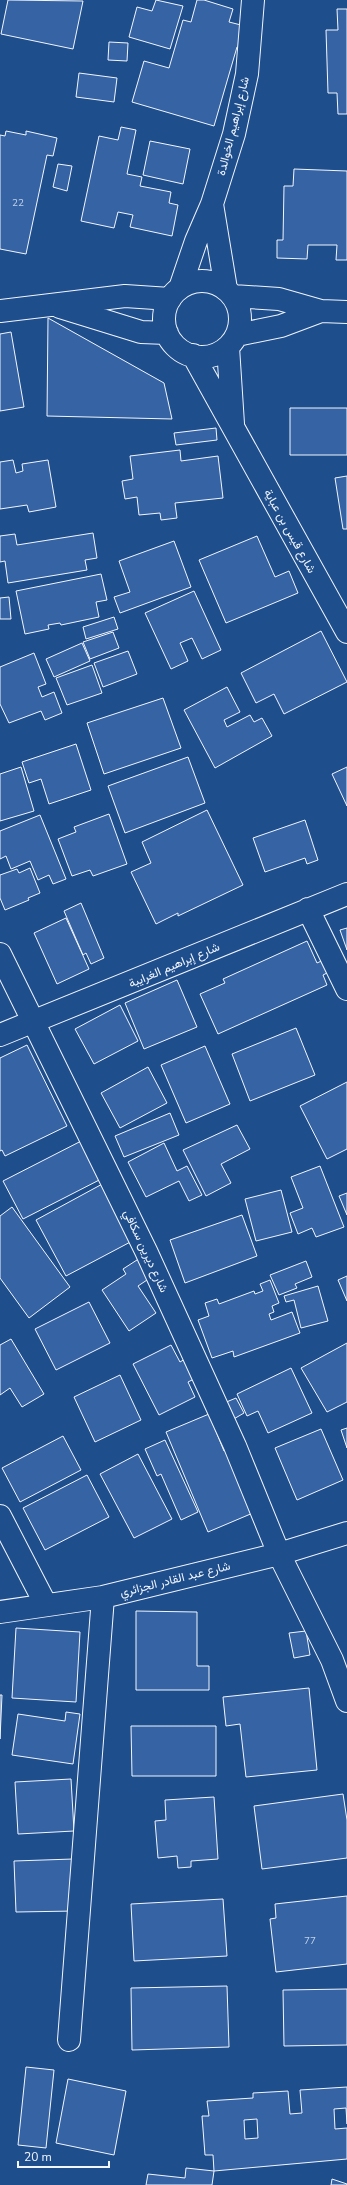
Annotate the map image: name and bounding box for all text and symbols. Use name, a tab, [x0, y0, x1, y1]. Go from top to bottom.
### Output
street label: شارع إبراهيم الخوالدة	[213, 75, 254, 177]
house number: 22	[12, 196, 24, 210]
street label: شارع قيس بن عباية	[259, 486, 320, 576]
street label: شارع إبراهيم الغرايبة	[126, 939, 222, 992]
street label: شارع ديرين سكافي	[118, 1207, 172, 1296]
street label: شارع عبد القادر الجزائري	[118, 1558, 232, 1602]
house number: 77	[304, 1934, 316, 1948]
scale bar	[18, 2143, 109, 2169]
text: 20 m	[24, 2149, 52, 2165]

